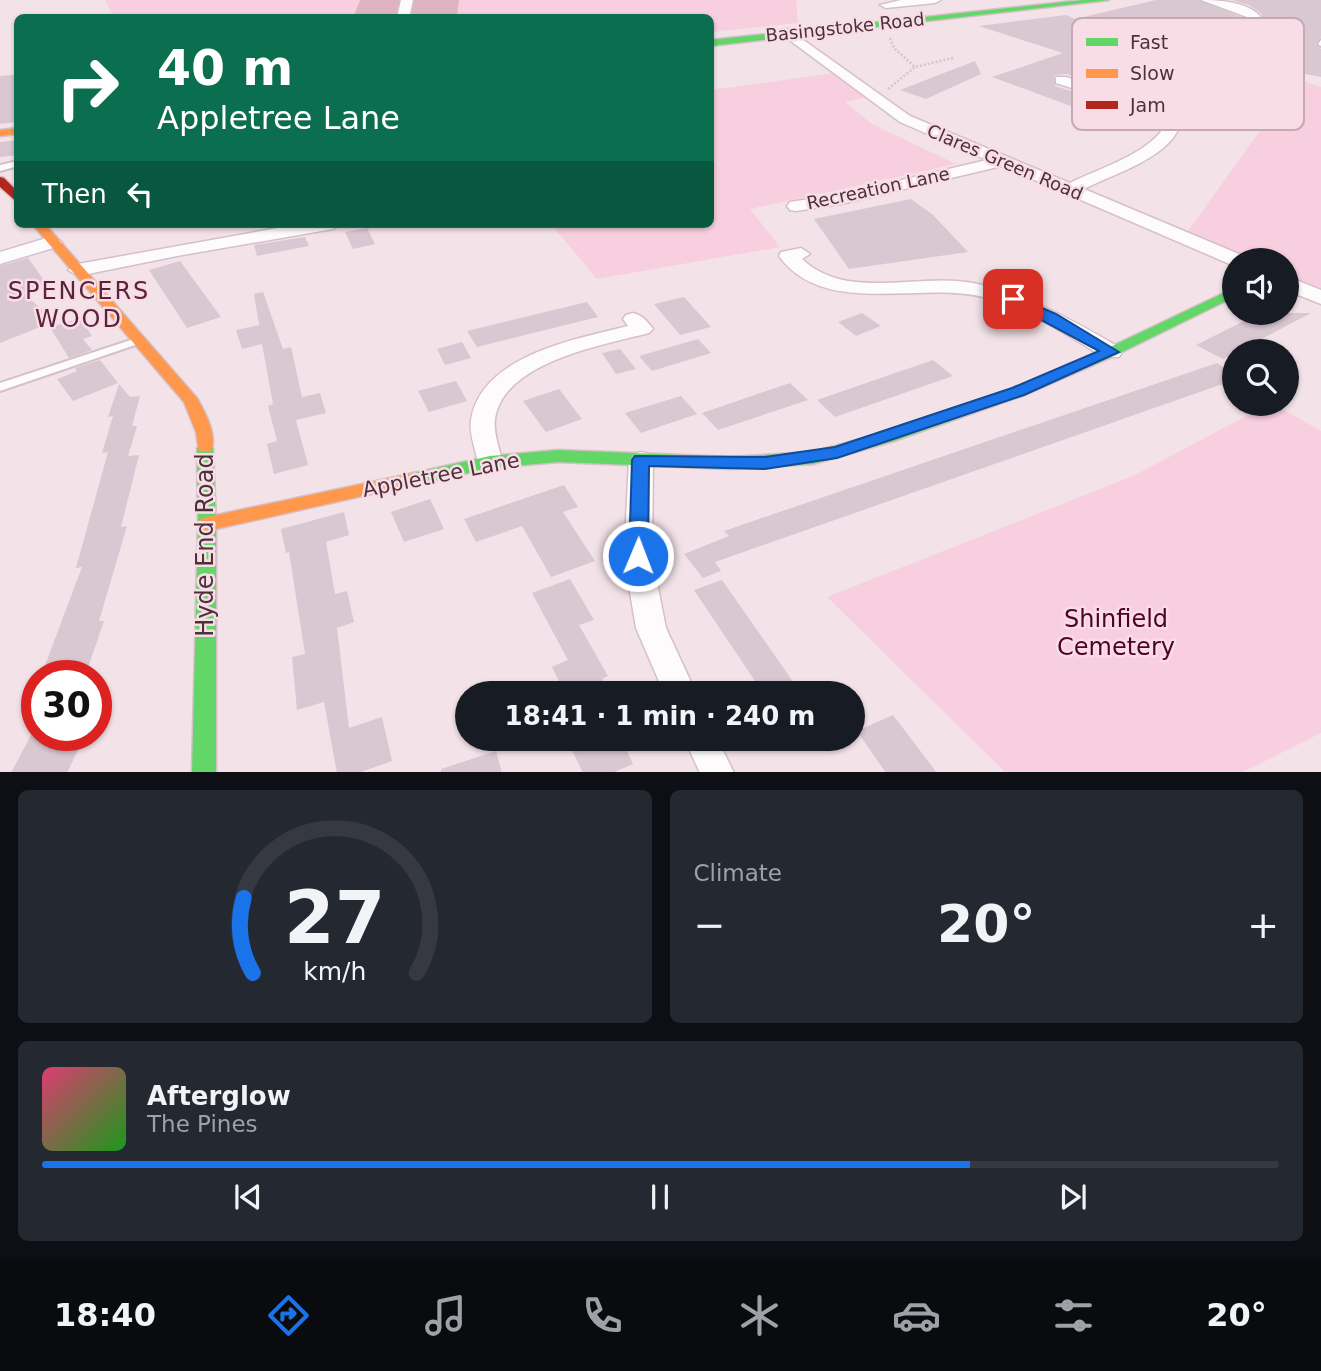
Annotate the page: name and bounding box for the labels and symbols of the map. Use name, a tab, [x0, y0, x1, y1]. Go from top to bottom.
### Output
street label: Basingstoke Road	[764, 8, 926, 46]
legend	[1072, 18, 1304, 130]
text: Fast	[1130, 31, 1168, 53]
text: Slow	[1130, 62, 1175, 84]
text: Jam	[1129, 94, 1166, 116]
street label: Clares Green Road	[924, 120, 1086, 204]
street label: Recreation Lane	[805, 163, 951, 213]
pin	[983, 269, 1043, 329]
district label: SPENCERS WOOD	[8, 277, 150, 333]
street label: Appletree Lane	[360, 448, 522, 502]
street label: Hyde End Road	[191, 453, 219, 637]
position arrow	[601, 519, 675, 593]
park label: Shinfield Cemetery	[1057, 605, 1175, 661]
speed limit sign: 30	[21, 660, 112, 751]

